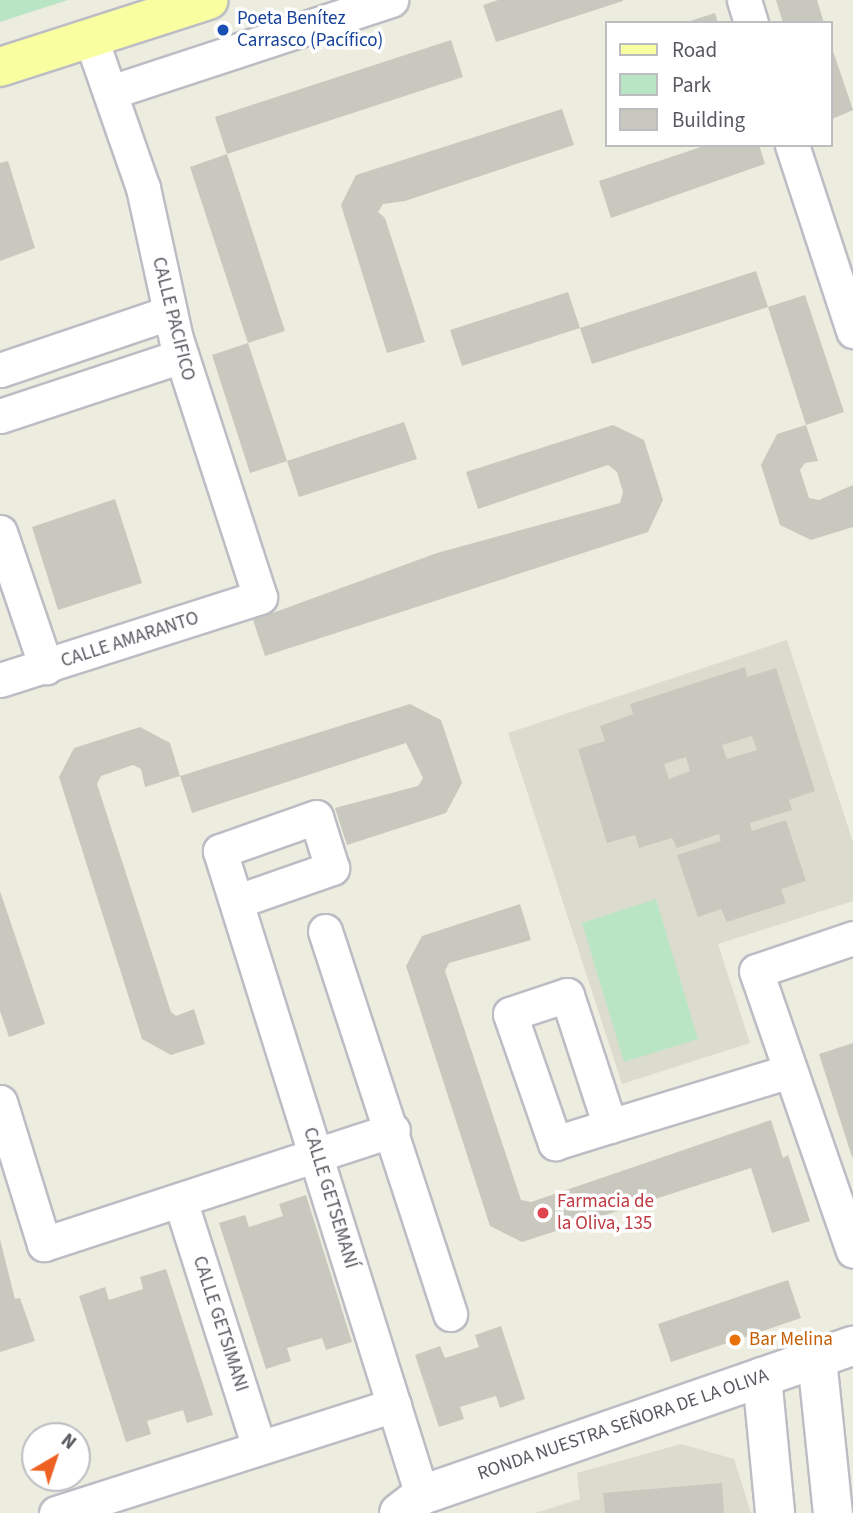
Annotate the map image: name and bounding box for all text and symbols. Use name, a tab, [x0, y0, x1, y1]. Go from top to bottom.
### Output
place label: Poeta Benítez Carrasco (Pacífico)	[237, 8, 383, 52]
legend	[604, 21, 832, 147]
marker: Poeta Benítez Carrasco (Pacífico)	[215, 22, 231, 38]
text: Road	[672, 35, 717, 65]
text: Park	[672, 70, 711, 100]
text: Building	[672, 105, 745, 135]
street label: CALLE PACIFICO	[147, 255, 199, 383]
street label: CALLE AMARANTO	[58, 607, 202, 673]
street label: CALLE GETSEMANÍ	[298, 1125, 362, 1271]
place label: Farmacia de la Oliva, 135	[557, 1191, 654, 1235]
marker: Farmacia de la Oliva, 135	[535, 1205, 551, 1221]
street label: CALLE GETSIMANI	[187, 1253, 253, 1395]
place label: Bar Melina	[749, 1329, 833, 1351]
marker: Bar Melina	[727, 1332, 743, 1348]
street label: RONDA NUESTRA SEÑORA DE LA OLIVA	[475, 1364, 771, 1486]
north arrow	[21, 1422, 91, 1492]
text: N	[55, 1427, 82, 1456]

